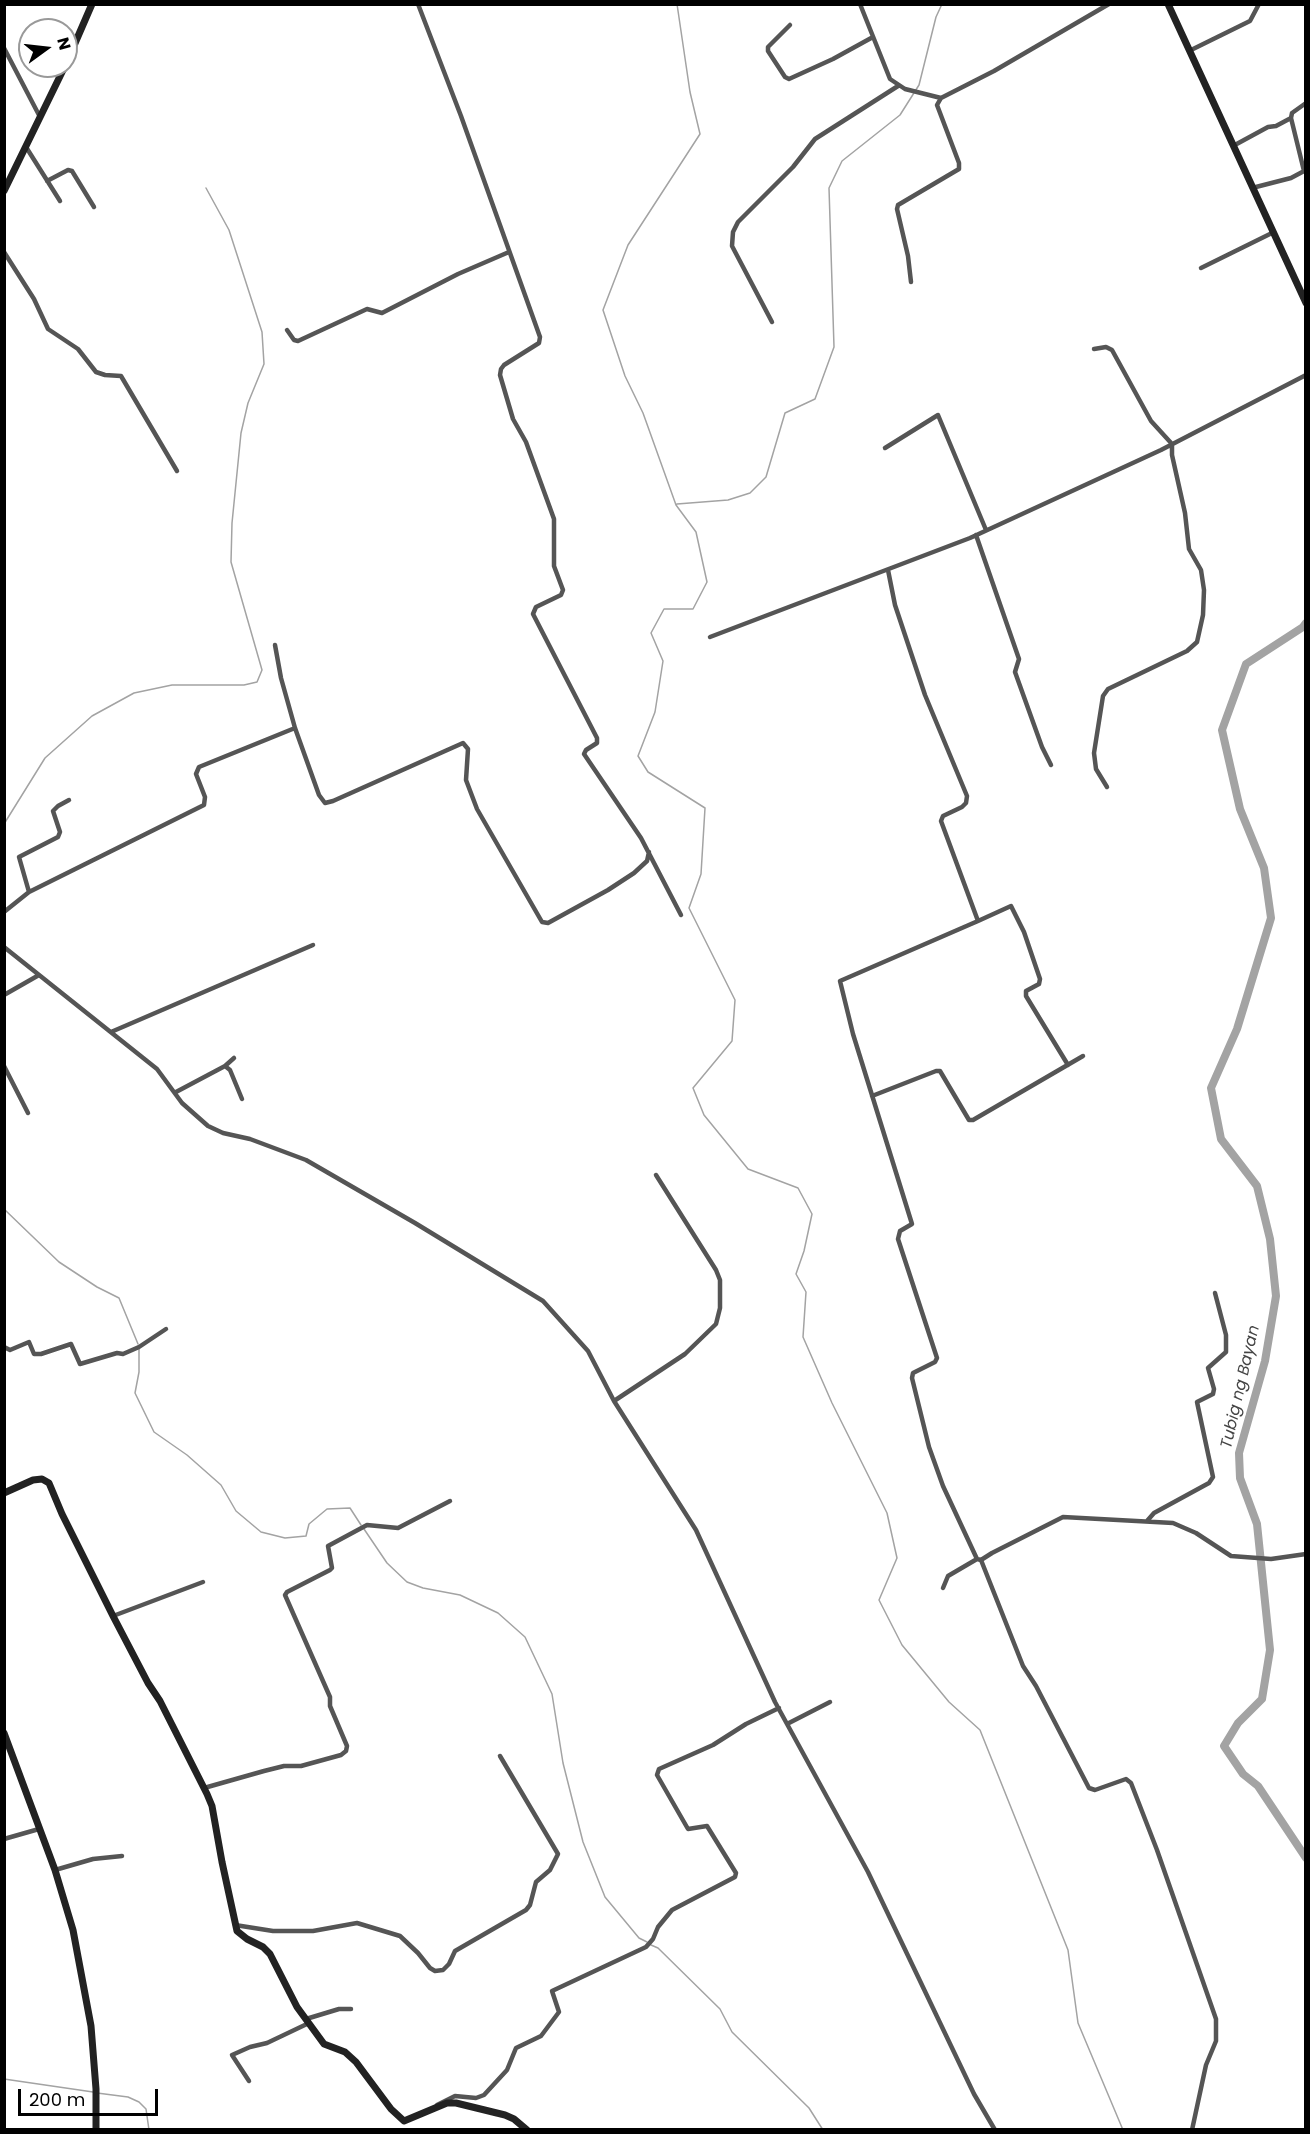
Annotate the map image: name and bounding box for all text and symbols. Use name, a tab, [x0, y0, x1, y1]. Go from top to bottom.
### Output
north arrow	[18, 18, 78, 78]
text: N	[51, 35, 77, 53]
water label: Tubig ng Bayan	[1218, 1324, 1264, 1450]
scale bar	[21, 2077, 160, 2115]
text: 200 m	[29, 2087, 85, 2112]

